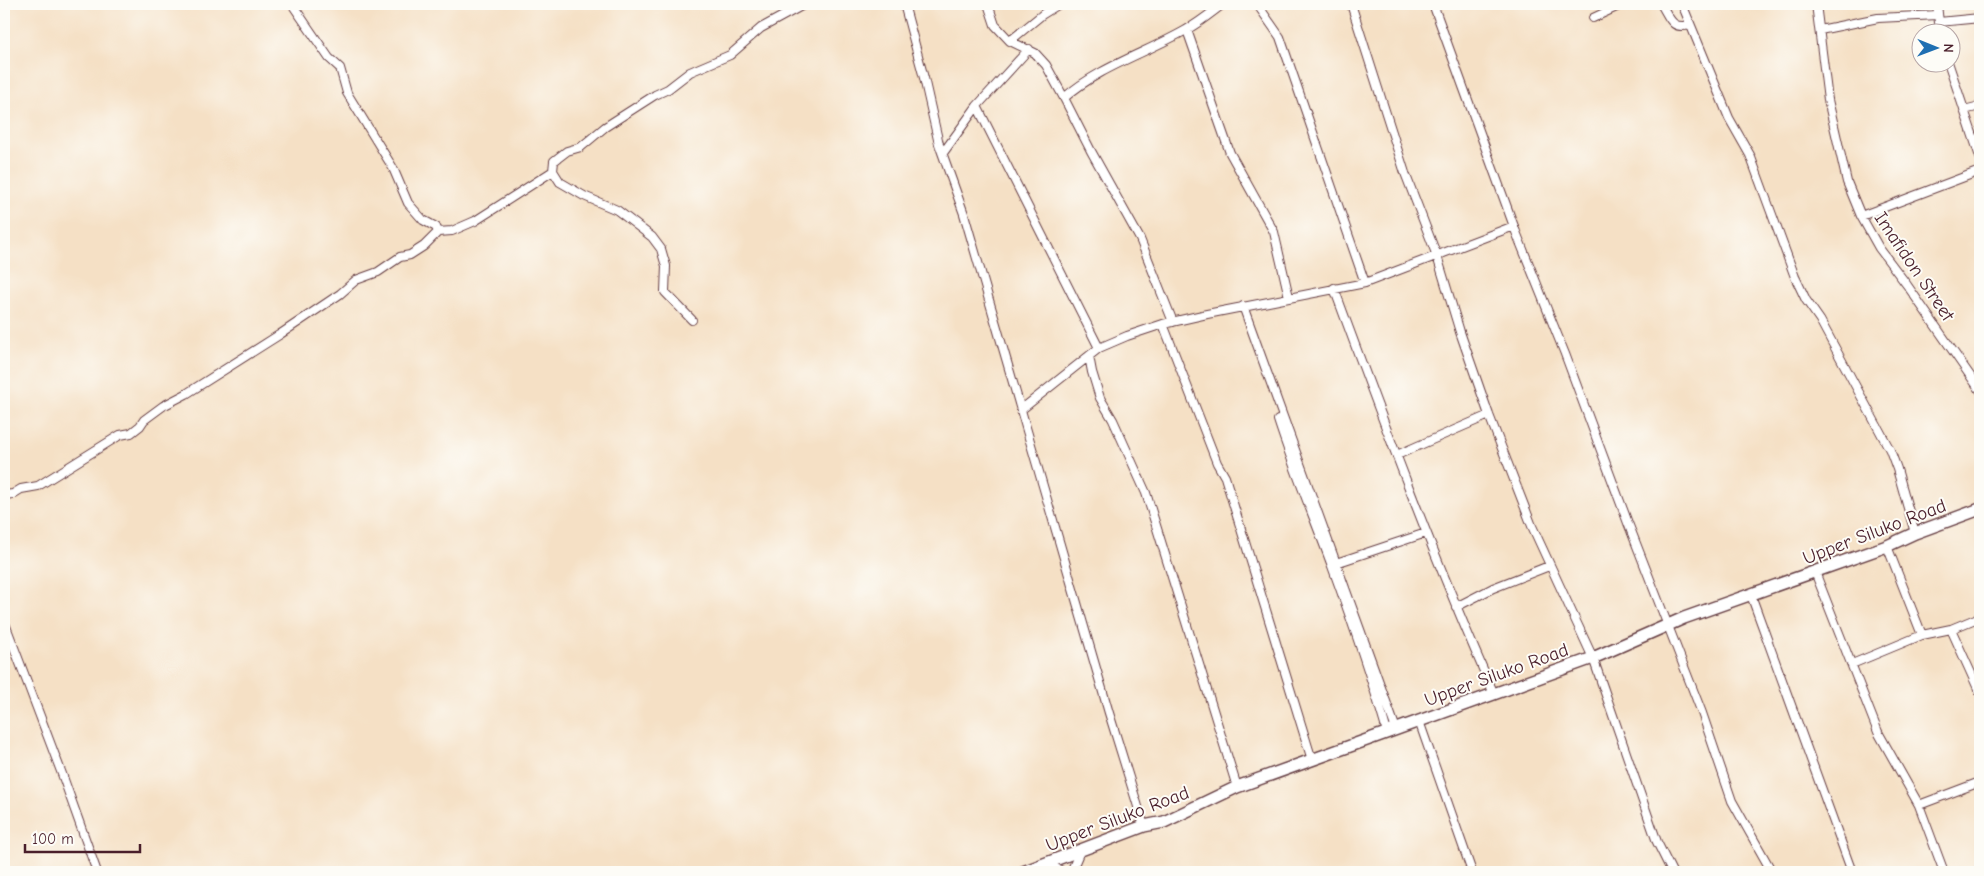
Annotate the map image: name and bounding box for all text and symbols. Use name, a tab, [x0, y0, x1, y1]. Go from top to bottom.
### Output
north arrow	[1912, 22, 1962, 72]
text: N	[1940, 44, 1957, 53]
street label: Imafidon Street	[1870, 208, 1959, 326]
street label: Upper Siluko Road	[1800, 494, 1949, 569]
street label: Upper Siluko Road	[1421, 639, 1571, 711]
street label: Upper Siluko Road	[1043, 781, 1192, 856]
scale bar	[25, 821, 140, 853]
text: 100 m	[32, 830, 74, 848]

